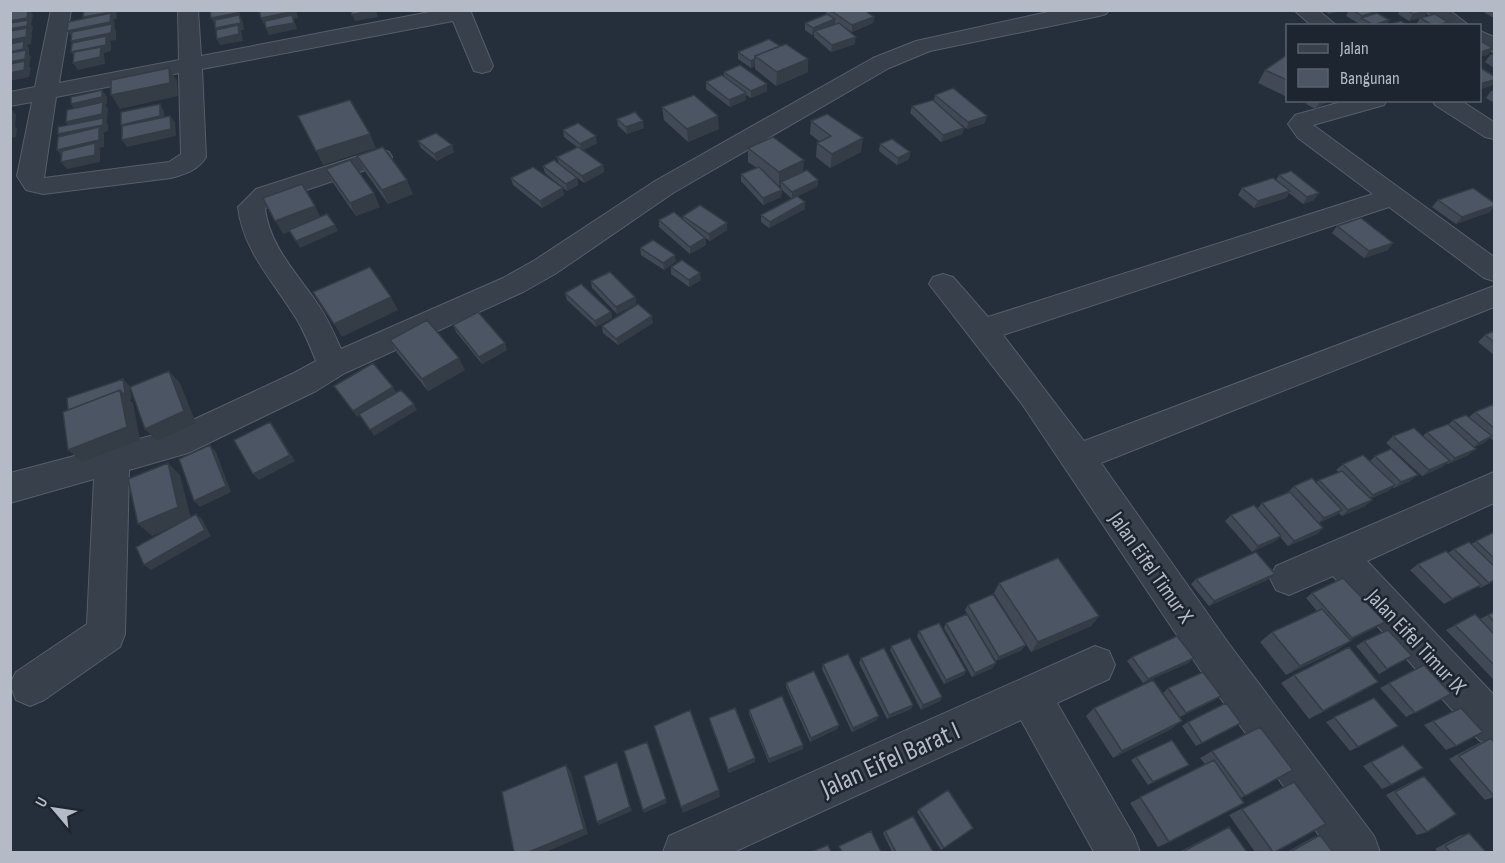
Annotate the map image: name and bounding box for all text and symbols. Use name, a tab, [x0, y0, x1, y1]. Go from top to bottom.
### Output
legend	[1286, 24, 1481, 102]
text: Jalan	[1339, 38, 1369, 59]
text: Bangunan	[1340, 68, 1400, 89]
street label: Jalan Eifel Timur X	[1102, 506, 1199, 629]
street label: Jalan Eifel Timur IX	[1360, 583, 1472, 701]
street label: Jalan Eifel Barat I	[815, 715, 965, 805]
north arrow	[24, 779, 84, 839]
text: U	[32, 794, 53, 811]

